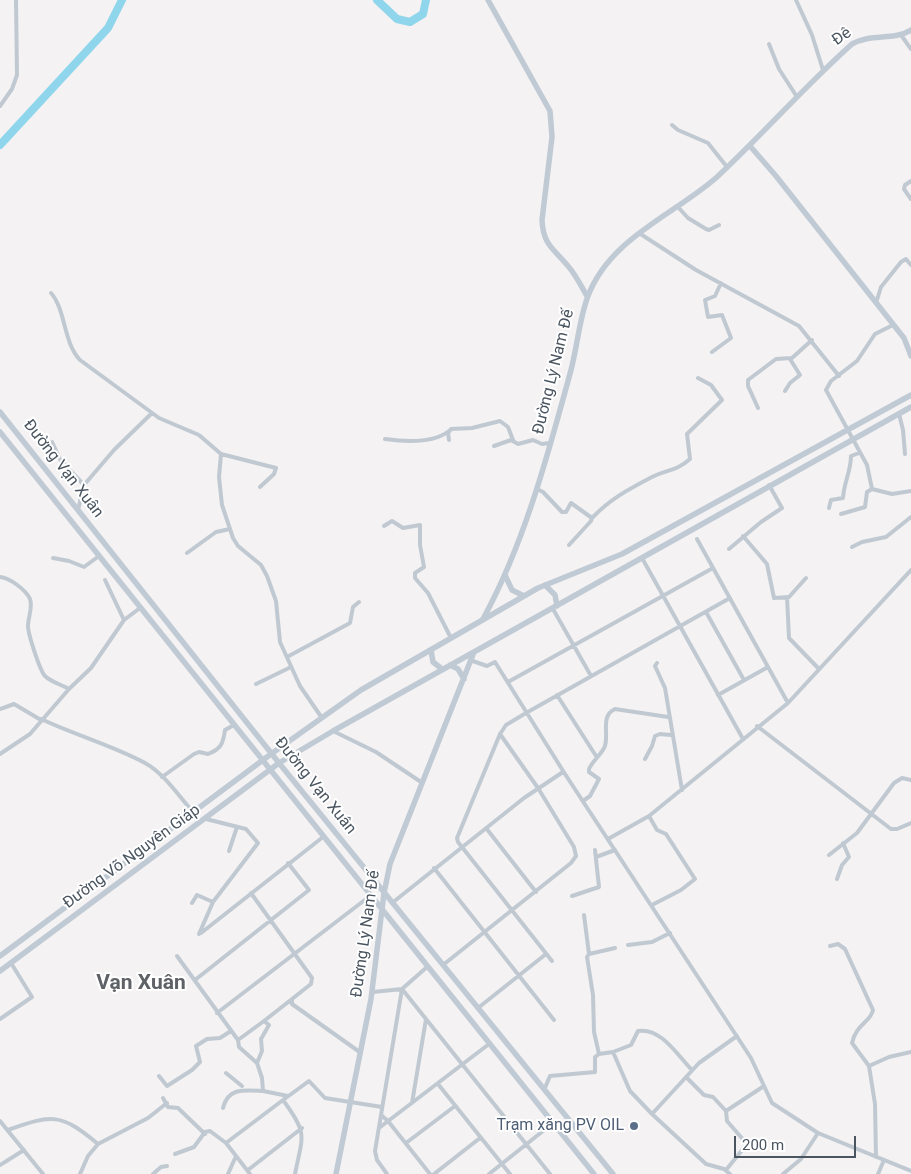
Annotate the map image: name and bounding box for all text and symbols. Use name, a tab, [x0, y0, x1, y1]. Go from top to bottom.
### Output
street label: Đê	[829, 24, 855, 50]
street label: Đường Lý Nam Đế	[529, 308, 579, 436]
street label: Đường Vạn Xuân	[19, 416, 107, 522]
street label: Đường Vạn Xuân	[270, 734, 360, 838]
street label: Đường Võ Nguyên Giáp	[60, 801, 204, 913]
street label: Đường Lý Nam Đế	[348, 869, 384, 999]
district label: Vạn Xuân	[96, 971, 186, 997]
place label: Trạm xăng PV OIL	[497, 1116, 624, 1136]
marker: Trạm xăng PV OIL	[628, 1120, 640, 1132]
scale bar	[736, 1126, 858, 1158]
text: 200 m	[742, 1136, 784, 1154]

